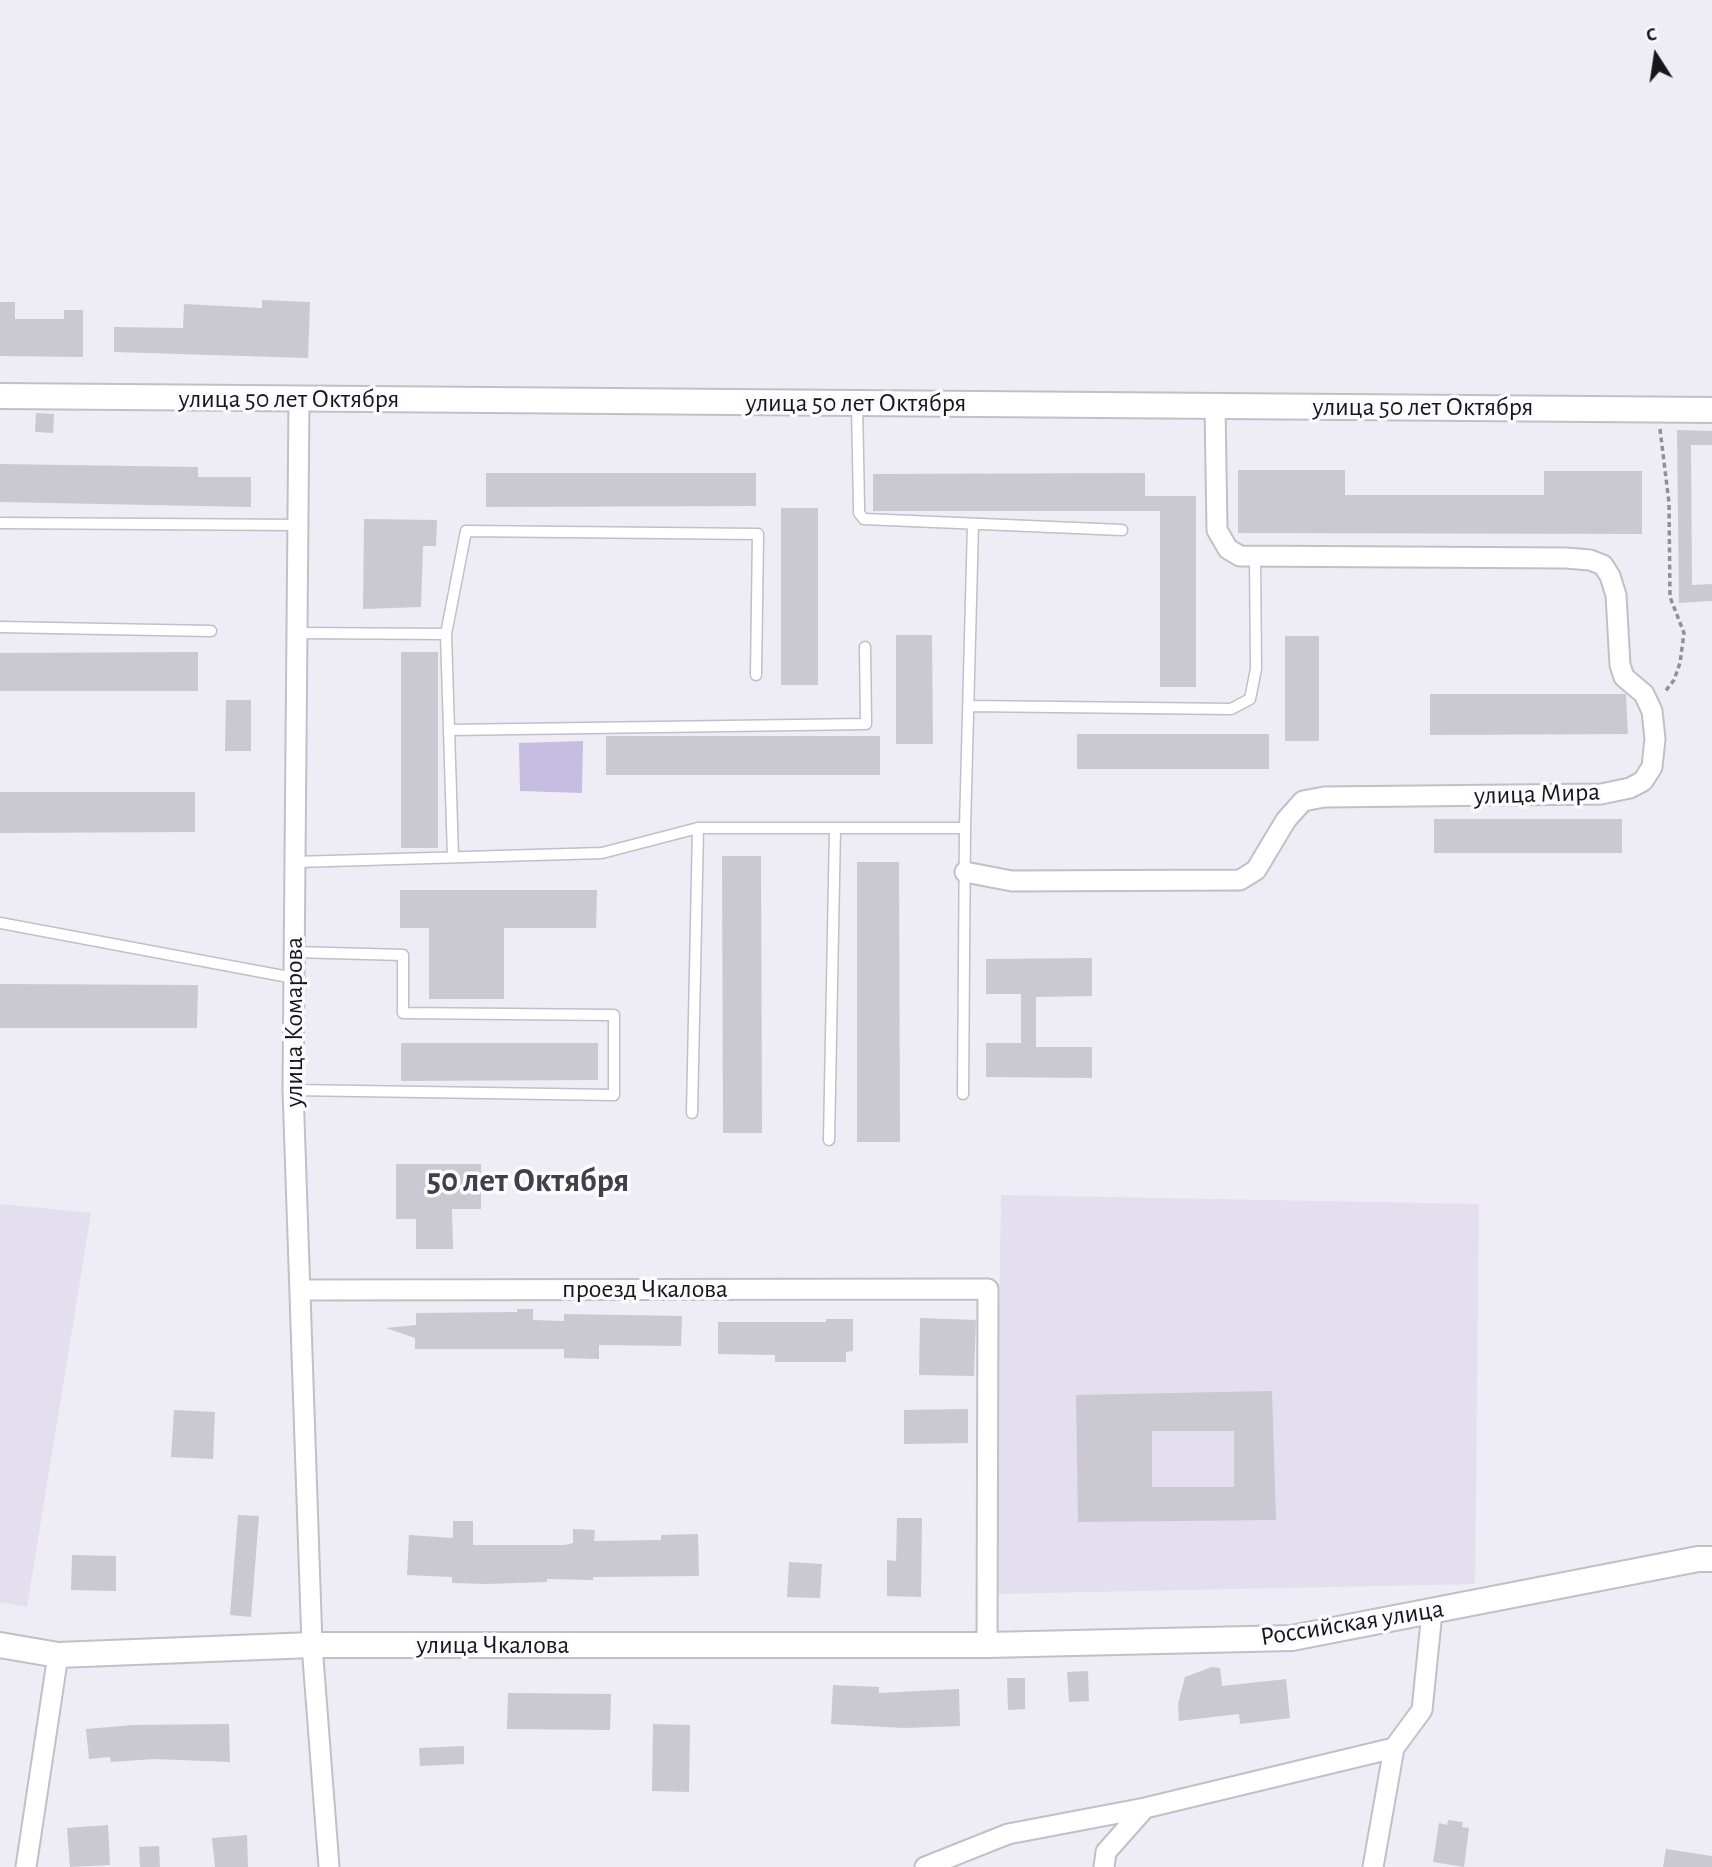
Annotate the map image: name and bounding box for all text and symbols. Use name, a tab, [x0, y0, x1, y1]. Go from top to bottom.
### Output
north arrow	[1621, 21, 1691, 91]
text: С	[1644, 25, 1659, 45]
street label: улица 50 лет Октября	[179, 383, 399, 415]
street label: улица 50 лет Октября	[746, 387, 966, 419]
street label: улица 50 лет Октября	[1313, 391, 1533, 423]
street label: улица Мира	[1473, 776, 1601, 812]
street label: улица Комарова	[278, 937, 310, 1107]
district label: 50 лет Октября	[427, 1161, 629, 1201]
street label: проезд Чкалова	[562, 1273, 728, 1305]
street label: Российская улица	[1258, 1593, 1446, 1653]
street label: улица Чкалова	[417, 1629, 569, 1661]

